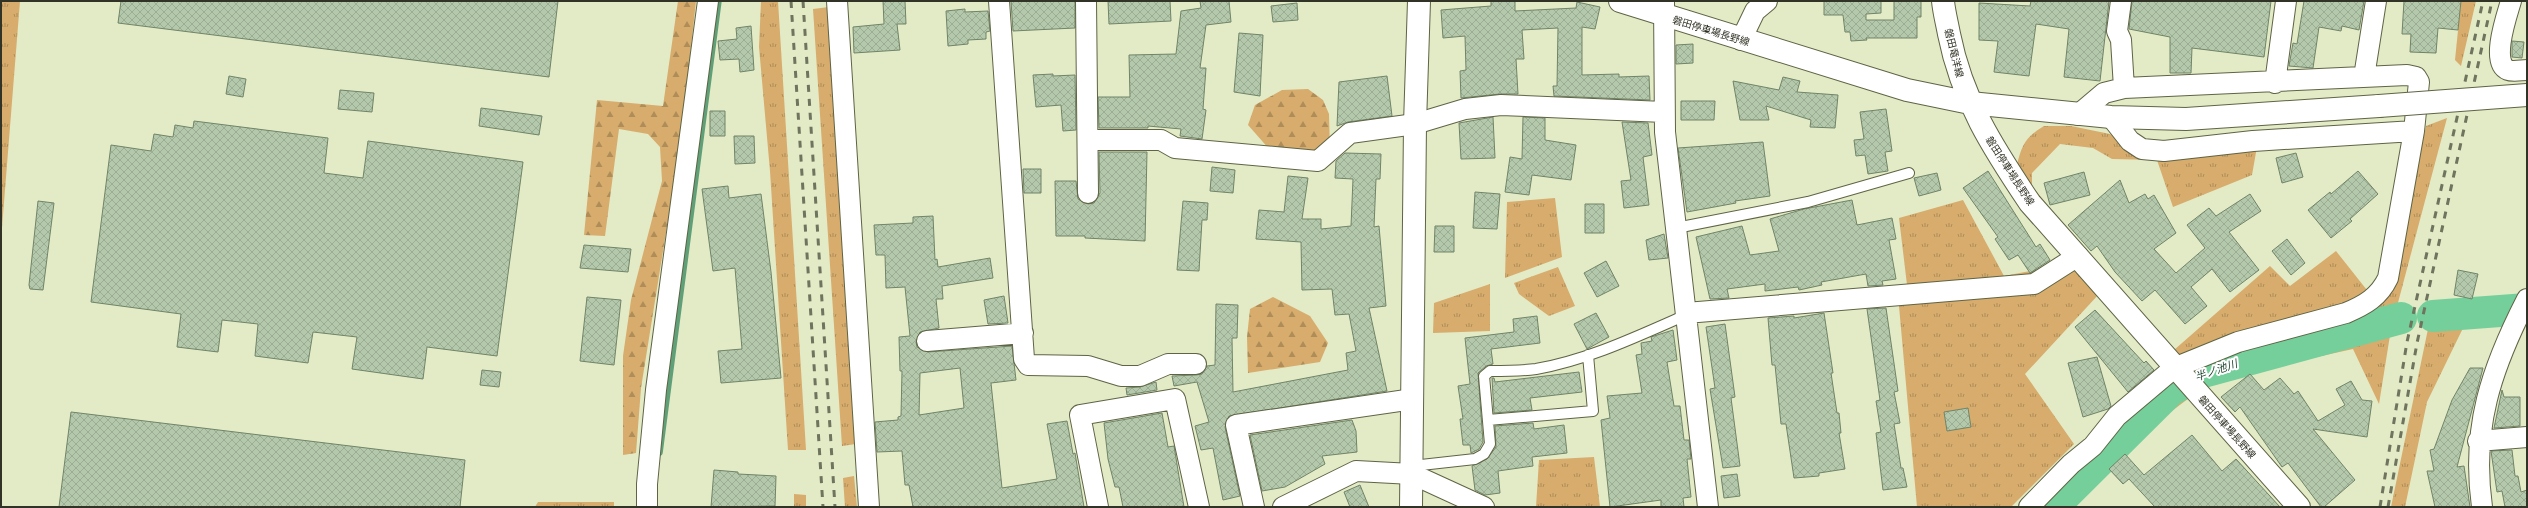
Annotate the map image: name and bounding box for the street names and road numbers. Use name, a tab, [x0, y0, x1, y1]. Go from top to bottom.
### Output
street label: 磐田停車場長野線	[1671, 14, 1751, 48]
street label: 磐田竜洋線	[1943, 27, 1965, 79]
street label: 磐田停車場長野線	[1984, 134, 2036, 208]
street label: 磐田停車場長野線	[2196, 394, 2258, 460]

